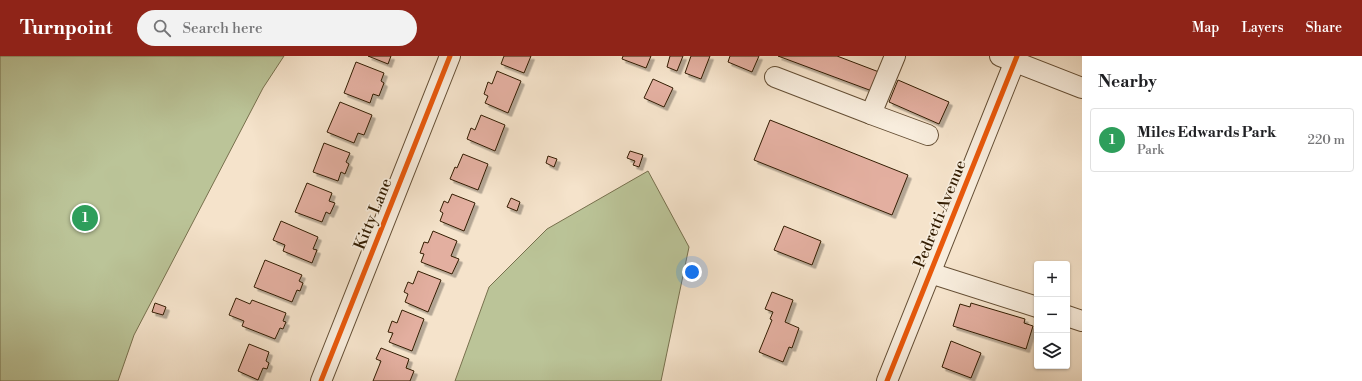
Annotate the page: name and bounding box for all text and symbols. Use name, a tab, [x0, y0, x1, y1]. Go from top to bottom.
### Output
search box	[137, 10, 417, 46]
text: Turnpoint	[20, 16, 113, 40]
icon: search	[151, 17, 173, 39]
text: Search here	[183, 19, 263, 38]
text: Map	[1192, 19, 1219, 37]
text: Layers	[1241, 19, 1284, 37]
text: Share	[1306, 19, 1342, 37]
text: Nearby	[1098, 71, 1157, 93]
text: Miles Edwards Park	[1137, 123, 1276, 142]
text: 1	[1109, 132, 1115, 148]
text: 220 m	[1307, 132, 1345, 148]
text: Park	[1137, 142, 1164, 158]
street label: Pedretti Avenue	[909, 157, 971, 271]
street label: Kitty Lane	[350, 175, 396, 253]
pin: 1	[72, 203, 98, 233]
map controls	[1034, 261, 1070, 369]
button: +	[1034, 261, 1070, 297]
your location	[682, 262, 702, 282]
button: −	[1034, 297, 1070, 333]
button: layers	[1034, 333, 1070, 369]

